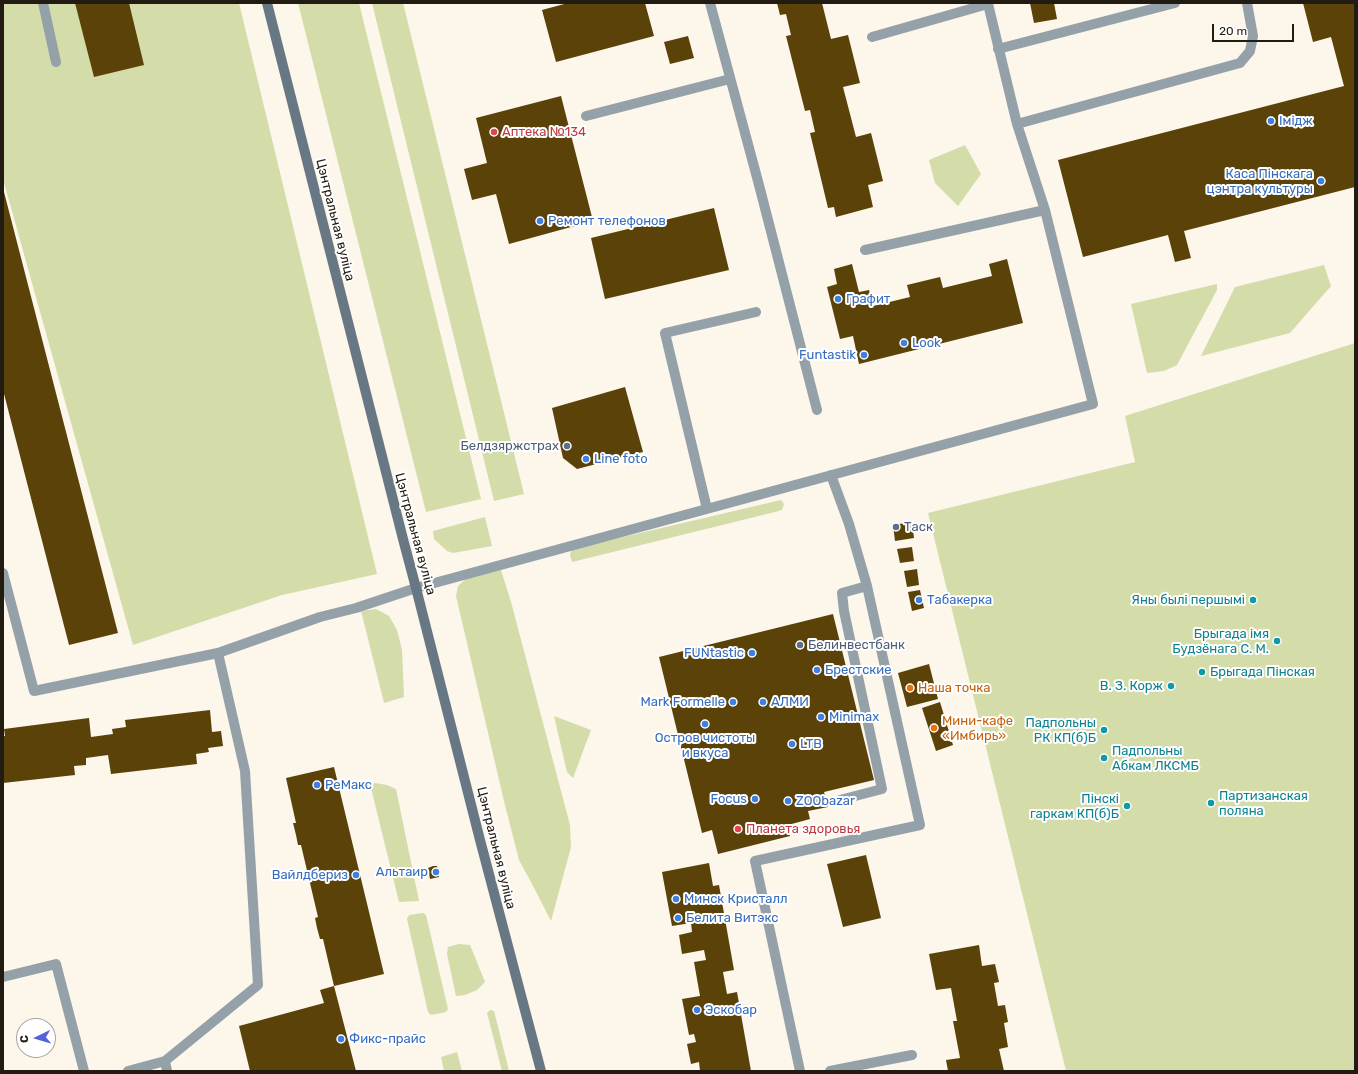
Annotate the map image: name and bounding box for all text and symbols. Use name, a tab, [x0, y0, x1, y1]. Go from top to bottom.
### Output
scale bar	[1214, 16, 1296, 42]
text: 20 m	[1219, 24, 1247, 38]
place label: Імідж	[1279, 113, 1313, 129]
marker: Імідж	[1266, 116, 1276, 126]
place label: Аптека №134	[502, 124, 586, 140]
marker: Аптека №134	[489, 127, 499, 137]
street label: Цэнтральная вуліца	[312, 157, 358, 283]
place label: Каса Пінскага цэнтра культуры	[1207, 166, 1313, 197]
marker: Каса Пінскага цэнтра культуры	[1316, 176, 1326, 186]
place label: Ремонт телефонов	[548, 213, 666, 229]
marker: Ремонт телефонов	[535, 216, 545, 226]
place label: Графит	[846, 291, 891, 307]
marker: Графит	[833, 294, 843, 304]
place label: Look	[912, 335, 941, 351]
marker: Look	[899, 338, 909, 348]
place label: Funtastik	[799, 347, 856, 363]
marker: Funtastik	[859, 350, 869, 360]
place label: Белдзяржстрах	[460, 438, 559, 454]
marker: Белдзяржстрах	[562, 441, 572, 451]
place label: Line foto	[594, 451, 648, 467]
marker: Line foto	[581, 454, 591, 464]
street label: Цэнтральная вуліца	[391, 471, 439, 597]
place label: Таск	[904, 519, 933, 535]
marker: Таск	[891, 522, 901, 532]
place label: Табакерка	[927, 592, 992, 608]
place label: Яны былі першымі	[1131, 592, 1245, 608]
marker: Табакерка	[914, 595, 924, 605]
marker: Яны былі першымі	[1248, 595, 1258, 605]
place label: Брыгада імя Будзёнага С. М.	[1172, 626, 1269, 657]
marker: Брыгада імя Будзёнага С. М.	[1272, 636, 1282, 646]
place label: Белинвестбанк	[808, 637, 905, 653]
marker: Белинвестбанк	[795, 640, 805, 650]
place label: FUNtastic	[684, 645, 744, 661]
marker: FUNtastic	[747, 648, 757, 658]
place label: Брестские	[825, 662, 892, 678]
place label: Брыгада Пінская	[1210, 664, 1315, 680]
marker: Брестские	[812, 665, 822, 675]
marker: Брыгада Пінская	[1197, 667, 1207, 677]
place label: В. З. Корж	[1100, 678, 1163, 694]
place label: Наша точка	[918, 680, 990, 696]
marker: В. З. Корж	[1166, 681, 1176, 691]
marker: Наша точка	[905, 683, 915, 693]
place label: Mark Formelle	[640, 694, 725, 710]
place label: АЛМИ	[771, 694, 809, 710]
marker: Mark Formelle	[728, 697, 738, 707]
marker: АЛМИ	[758, 697, 768, 707]
place label: Minimax	[829, 709, 879, 725]
marker: Minimax	[816, 712, 826, 722]
place label: Мини-кафе «Имбирь»	[942, 713, 1013, 744]
place label: Падпольны РК КП(б)Б	[1026, 715, 1096, 746]
marker: Остров чистоты и вкуса	[700, 719, 710, 729]
marker: Мини-кафе «Имбирь»	[929, 723, 939, 733]
marker: Падпольны РК КП(б)Б	[1099, 725, 1109, 735]
place label: Остров чистоты и вкуса	[655, 730, 755, 761]
place label: LTB	[800, 736, 822, 752]
marker: LTB	[787, 739, 797, 749]
place label: Падпольны Абкам ЛКСМБ	[1112, 743, 1199, 774]
marker: Падпольны Абкам ЛКСМБ	[1099, 753, 1109, 763]
place label: РеМакс	[325, 777, 372, 793]
marker: РеМакс	[312, 780, 322, 790]
street label: Цэнтральная вуліца	[473, 785, 519, 911]
place label: Партизанская поляна	[1219, 788, 1308, 819]
place label: Focus	[710, 791, 747, 807]
place label: Пінскі гаркам КП(б)Б	[1030, 791, 1119, 822]
place label: ZOObazar	[796, 793, 855, 809]
marker: Focus	[750, 794, 760, 804]
marker: ZOObazar	[783, 796, 793, 806]
marker: Партизанская поляна	[1206, 798, 1216, 808]
marker: Пінскі гаркам КП(б)Б	[1122, 801, 1132, 811]
place label: Планета здоровья	[746, 821, 860, 837]
marker: Планета здоровья	[733, 824, 743, 834]
place label: Альтаир	[376, 864, 428, 880]
place label: Вайлдбериз	[272, 867, 348, 883]
marker: Альтаир	[431, 867, 441, 877]
marker: Вайлдбериз	[351, 870, 361, 880]
place label: Минск Кристалл	[684, 891, 788, 907]
marker: Минск Кристалл	[671, 894, 681, 904]
place label: Белита Витэкс	[686, 910, 778, 926]
marker: Белита Витэкс	[673, 913, 683, 923]
place label: Эскобар	[705, 1002, 757, 1018]
marker: Эскобар	[692, 1005, 702, 1015]
north arrow	[16, 1018, 56, 1058]
place label: Фикс-прайс	[349, 1031, 426, 1047]
marker: Фикс-прайс	[336, 1034, 346, 1044]
text: С	[18, 1035, 31, 1043]

